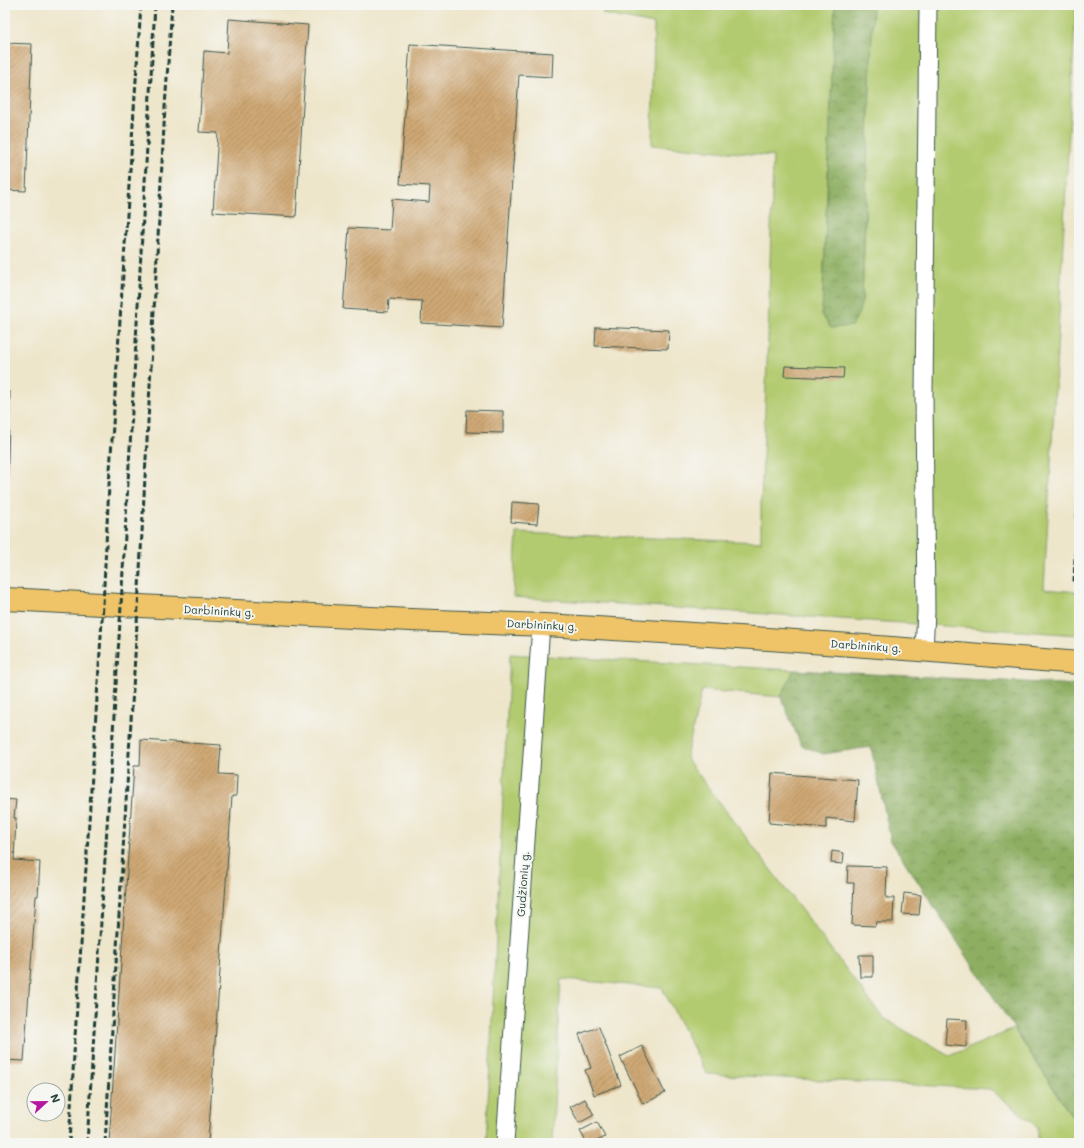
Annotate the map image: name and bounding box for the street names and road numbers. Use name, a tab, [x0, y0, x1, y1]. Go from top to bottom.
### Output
street label: Darbininkų g.	[183, 601, 255, 620]
street label: Darbininkų g.	[506, 615, 578, 634]
street label: Darbininkų g.	[830, 636, 902, 655]
street label: Gudžionių g.	[513, 851, 532, 917]

